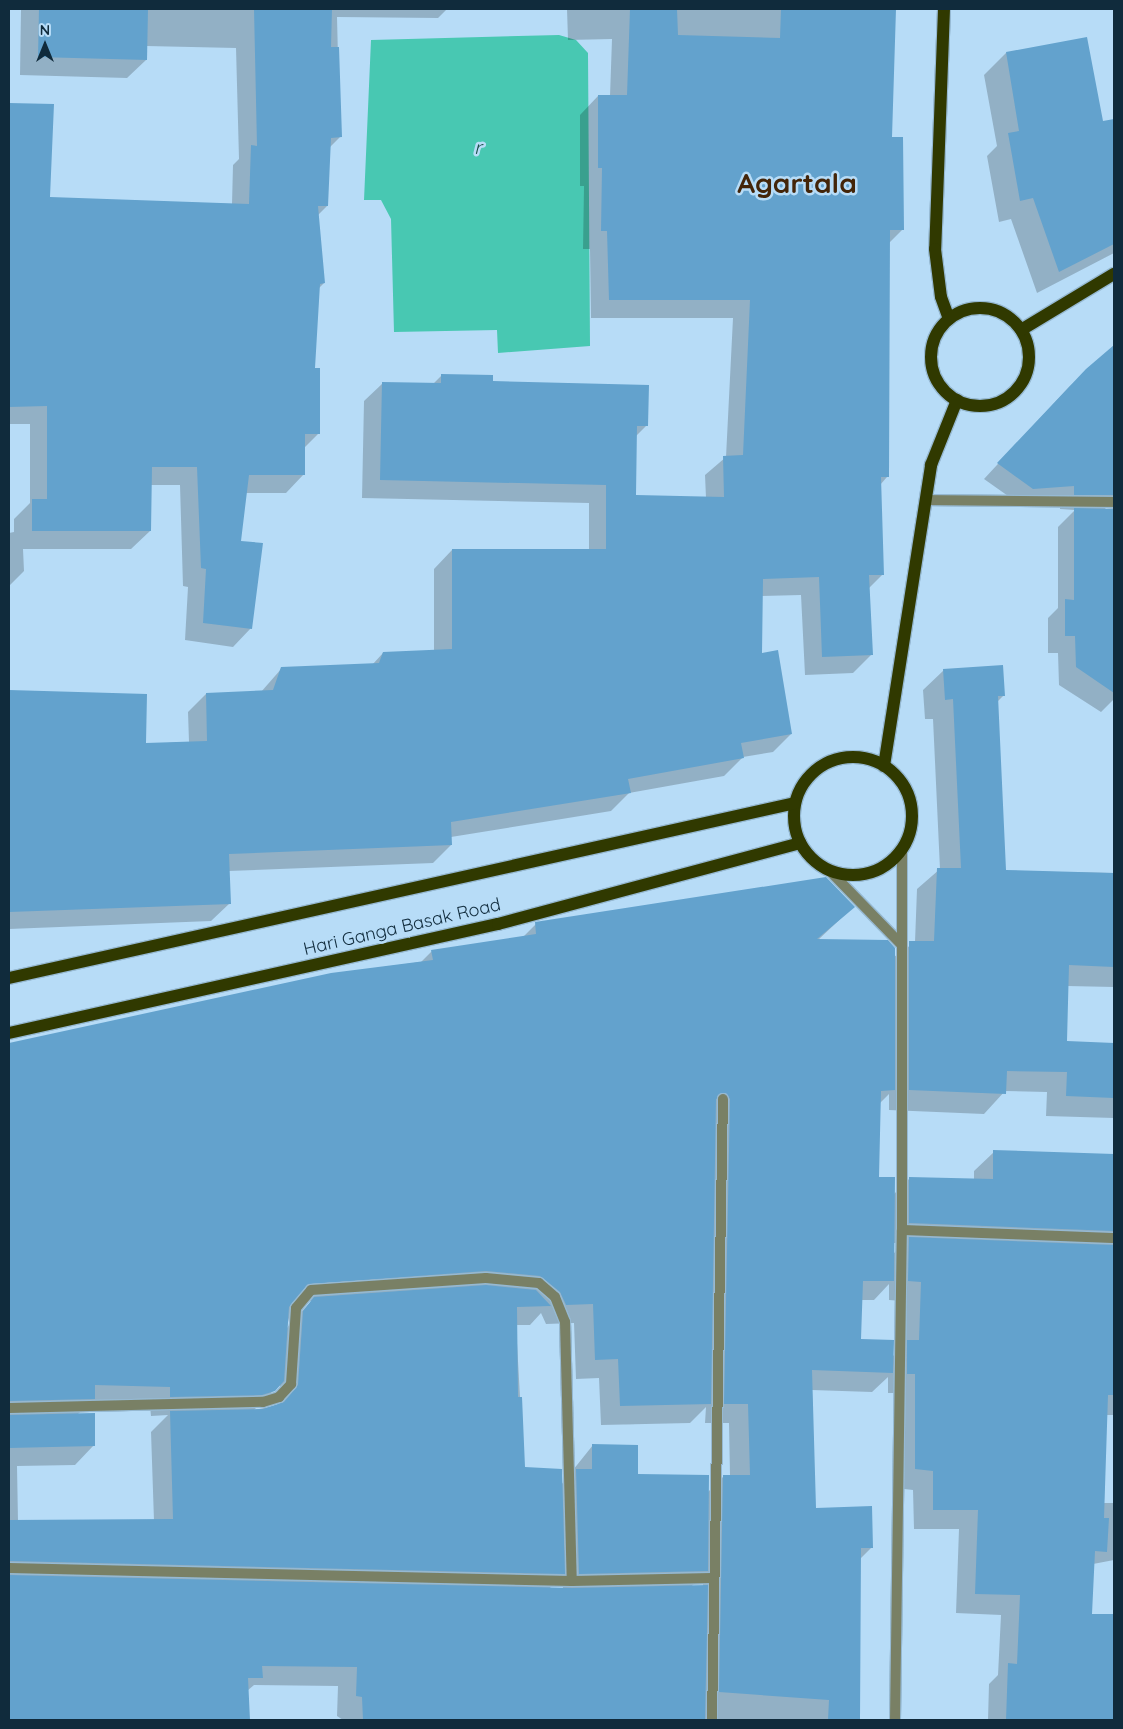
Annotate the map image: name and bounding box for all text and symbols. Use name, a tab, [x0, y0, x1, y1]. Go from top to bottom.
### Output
north arrow	[20, 20, 70, 70]
text: N	[40, 21, 50, 39]
water label: r	[474, 137, 482, 159]
district label: Agartala	[737, 166, 857, 200]
street label: Hari Ganga Basak Road	[301, 894, 503, 960]

